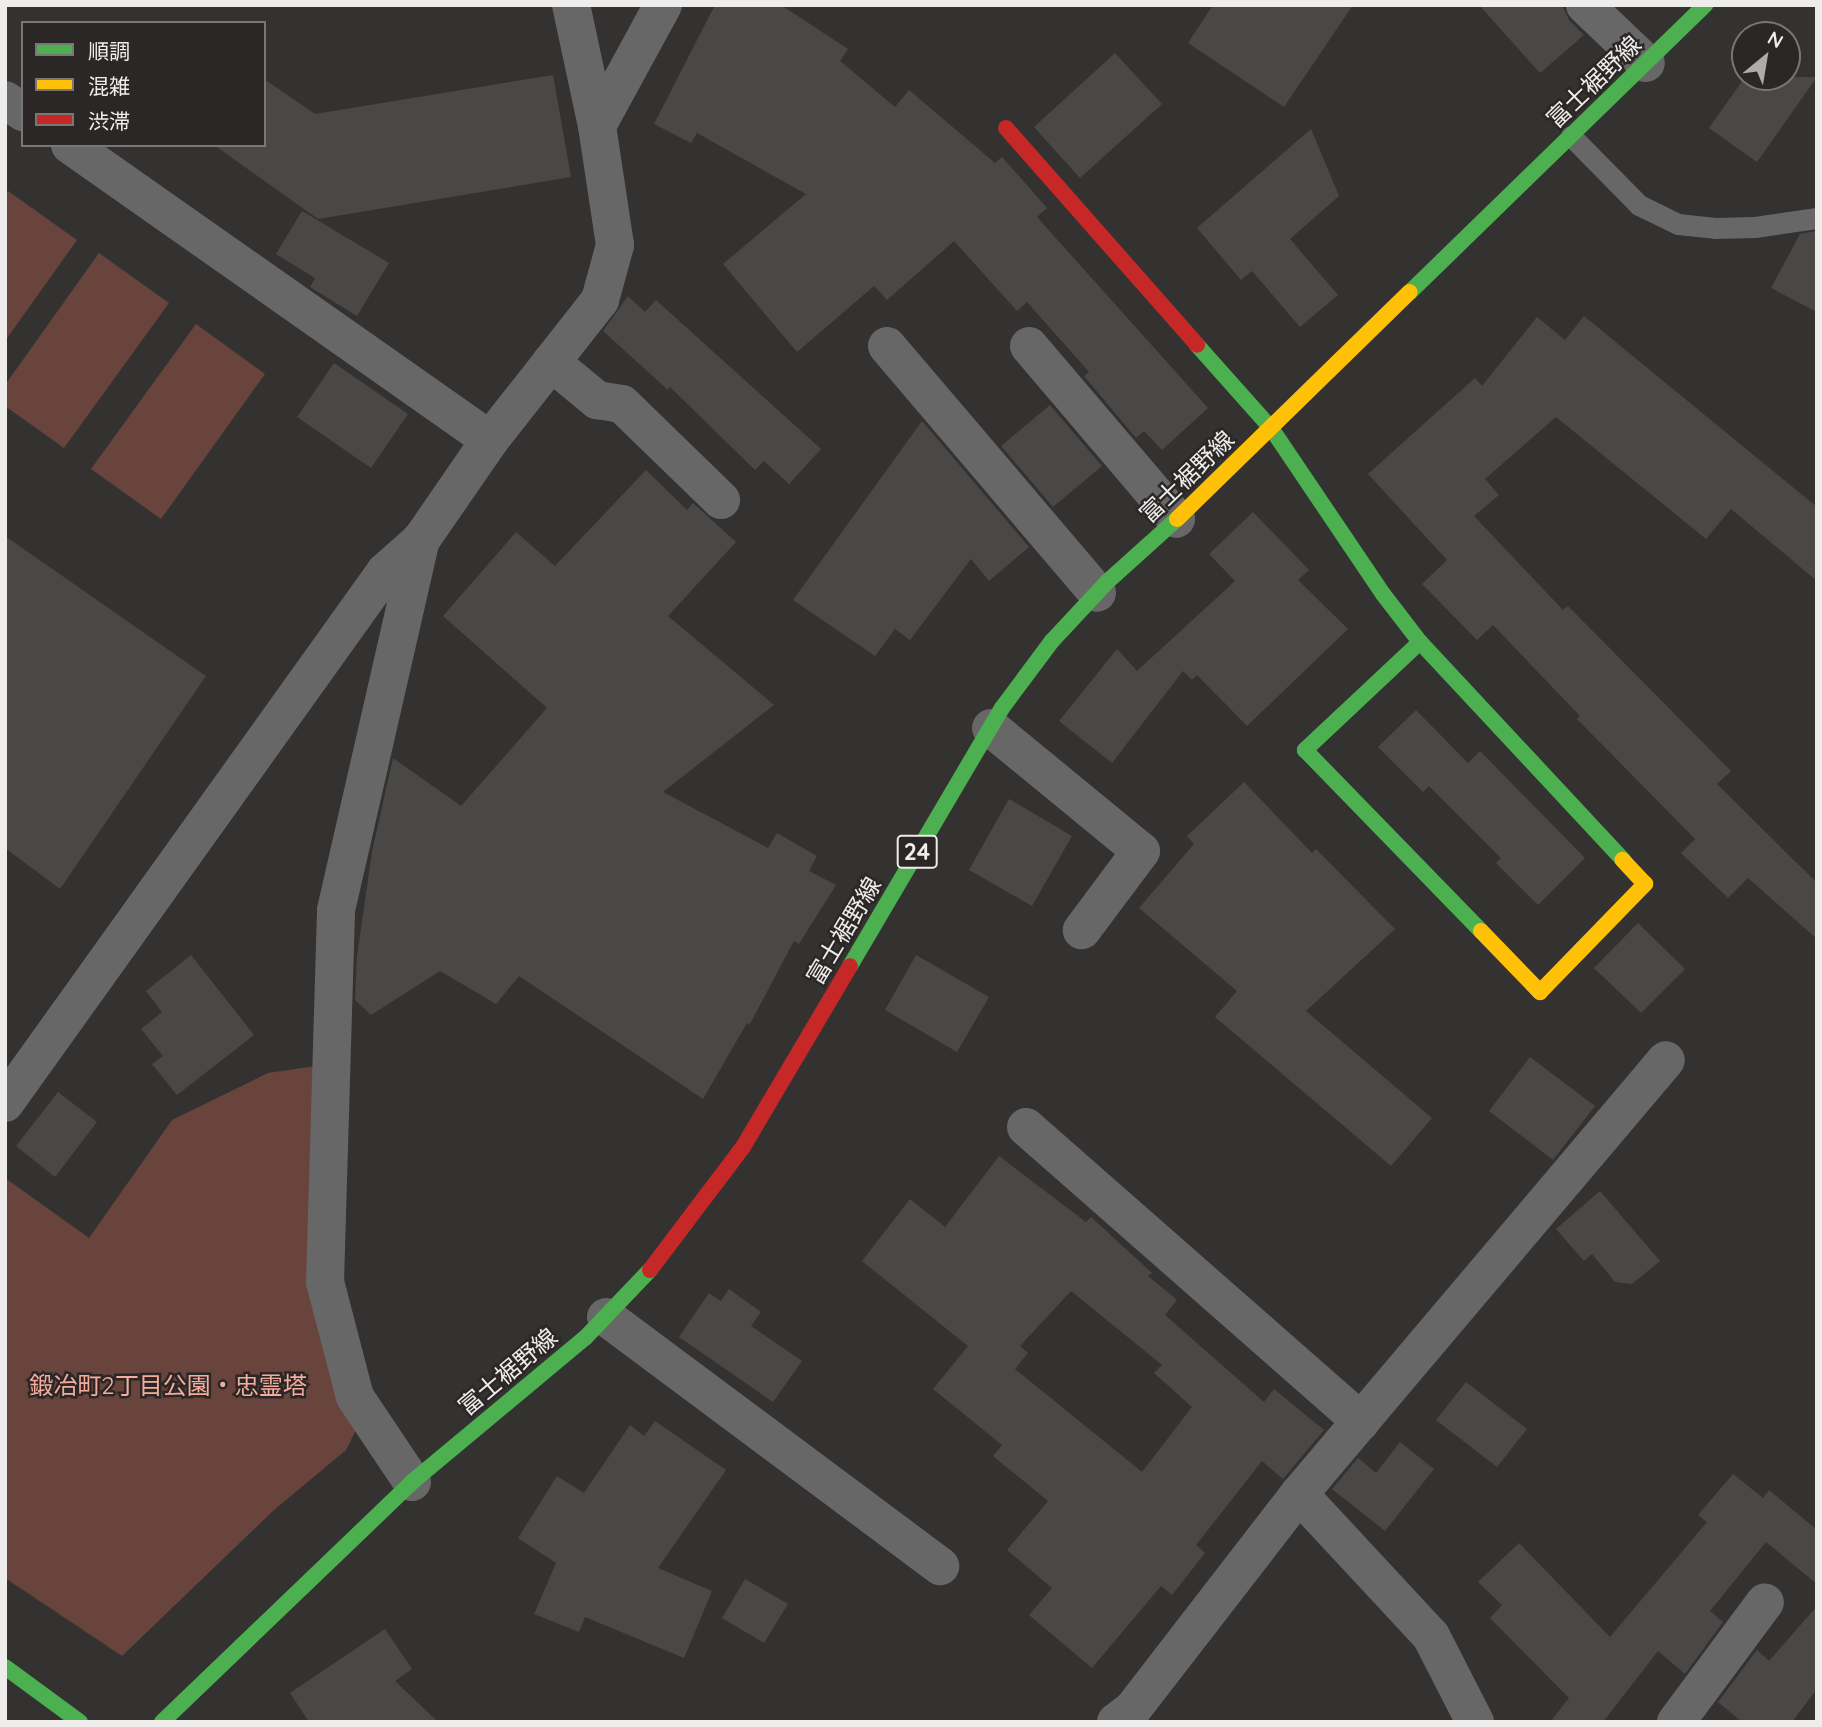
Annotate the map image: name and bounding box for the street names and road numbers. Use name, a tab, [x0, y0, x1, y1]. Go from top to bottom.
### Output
street label: 富士裾野線	[1541, 30, 1647, 134]
street label: 富士裾野線	[1134, 425, 1240, 529]
road number: 24	[896, 832, 938, 872]
street label: 富士裾野線	[801, 872, 887, 990]
street label: 富士裾野線	[453, 1322, 563, 1422]

